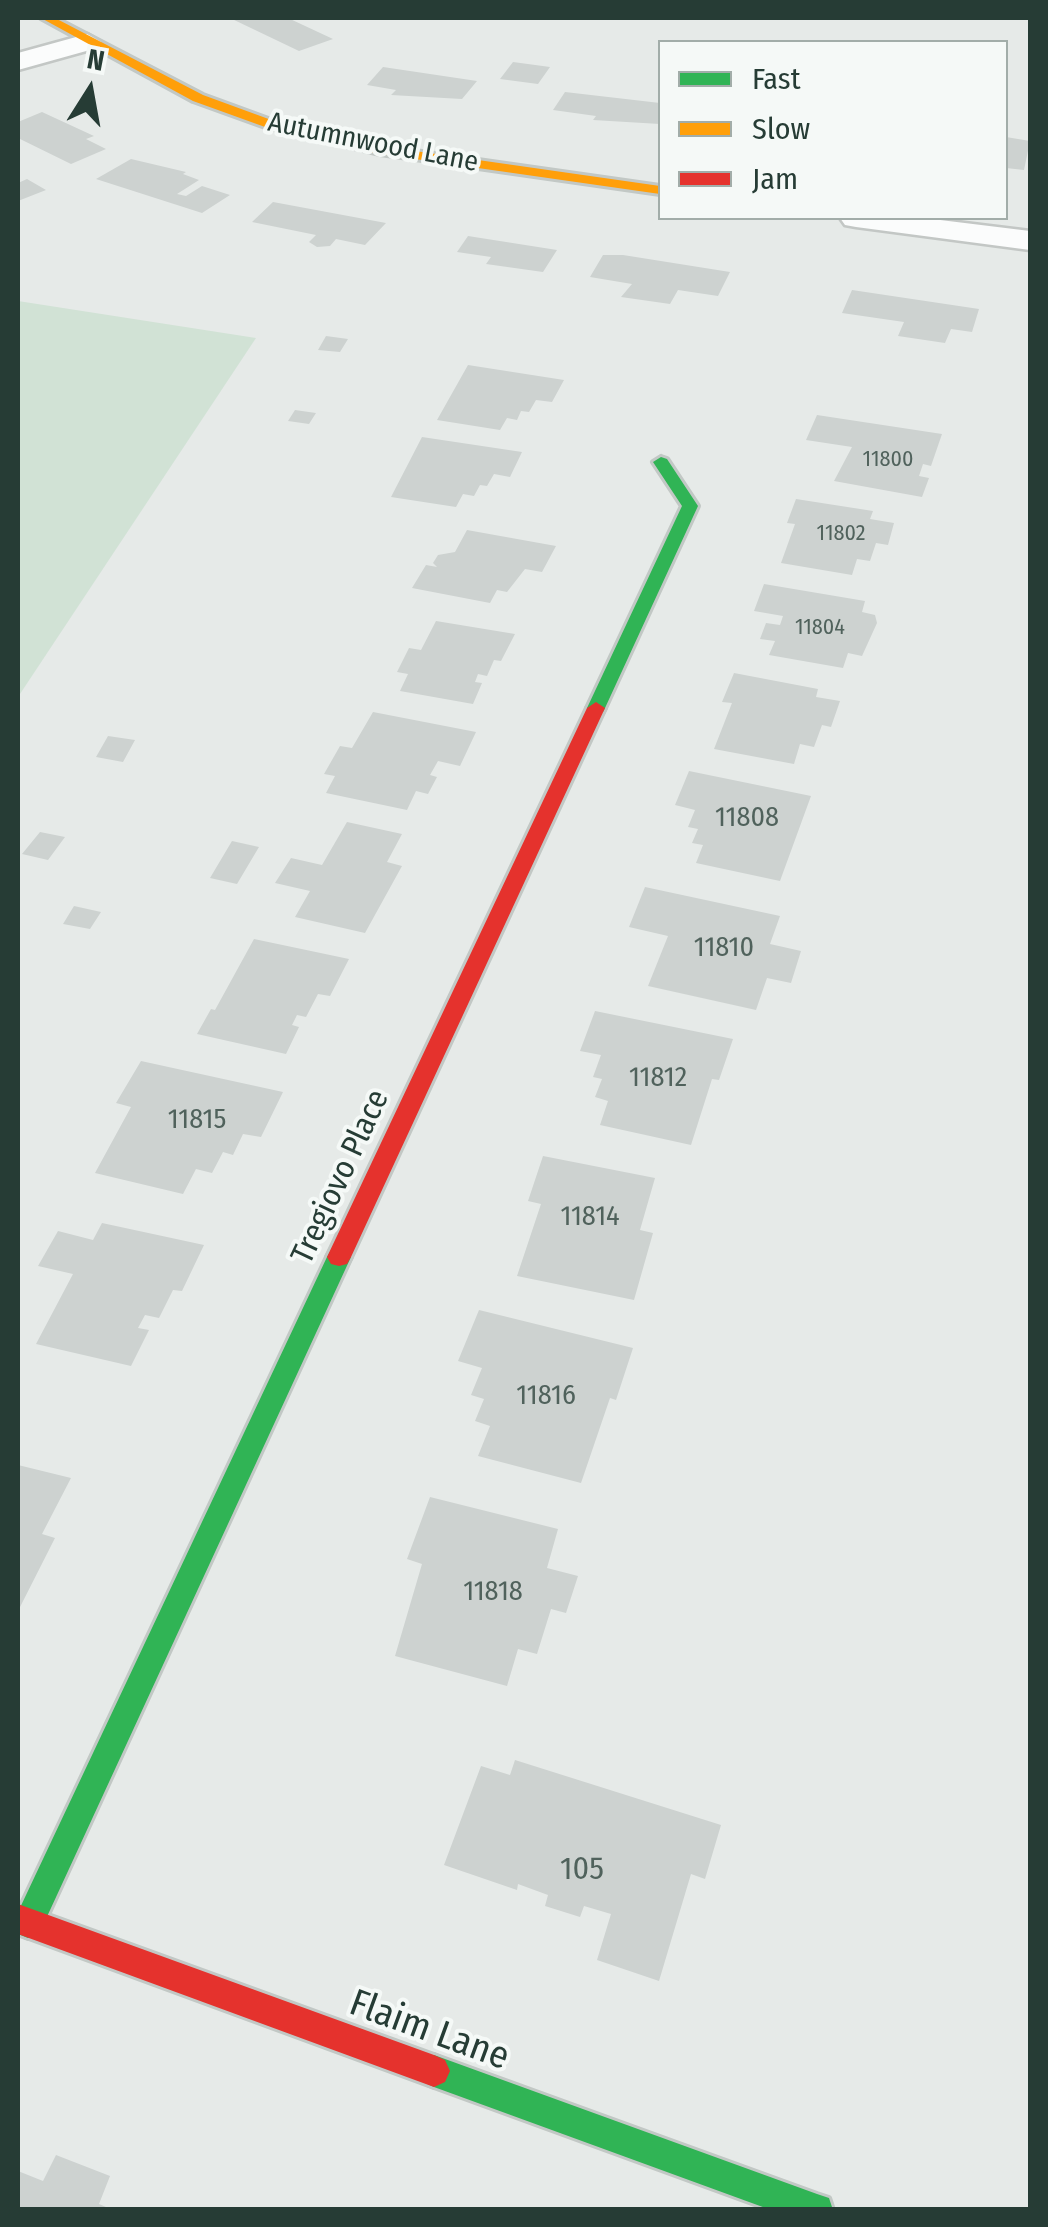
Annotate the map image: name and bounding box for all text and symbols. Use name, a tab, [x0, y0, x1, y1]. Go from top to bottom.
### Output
north arrow	[40, 40, 140, 140]
legend	[658, 40, 1008, 220]
text: N	[84, 42, 107, 78]
text: Fast	[752, 61, 800, 97]
street label: Autumnwood Lane	[265, 106, 481, 180]
text: Slow	[752, 111, 810, 147]
text: Jam	[752, 161, 798, 197]
house number: 11800	[863, 447, 913, 473]
house number: 11802	[817, 521, 865, 547]
house number: 11804	[795, 615, 845, 641]
house number: 11808	[715, 801, 779, 835]
house number: 11810	[694, 931, 754, 965]
house number: 11812	[629, 1061, 687, 1095]
street label: Tregiovo Place	[284, 1084, 398, 1270]
house number: 11815	[168, 1103, 226, 1137]
house number: 11814	[560, 1200, 620, 1234]
house number: 11816	[516, 1379, 576, 1413]
house number: 11818	[463, 1575, 523, 1609]
house number: 105	[560, 1851, 604, 1889]
street label: Flaim Lane	[343, 1981, 515, 2081]

